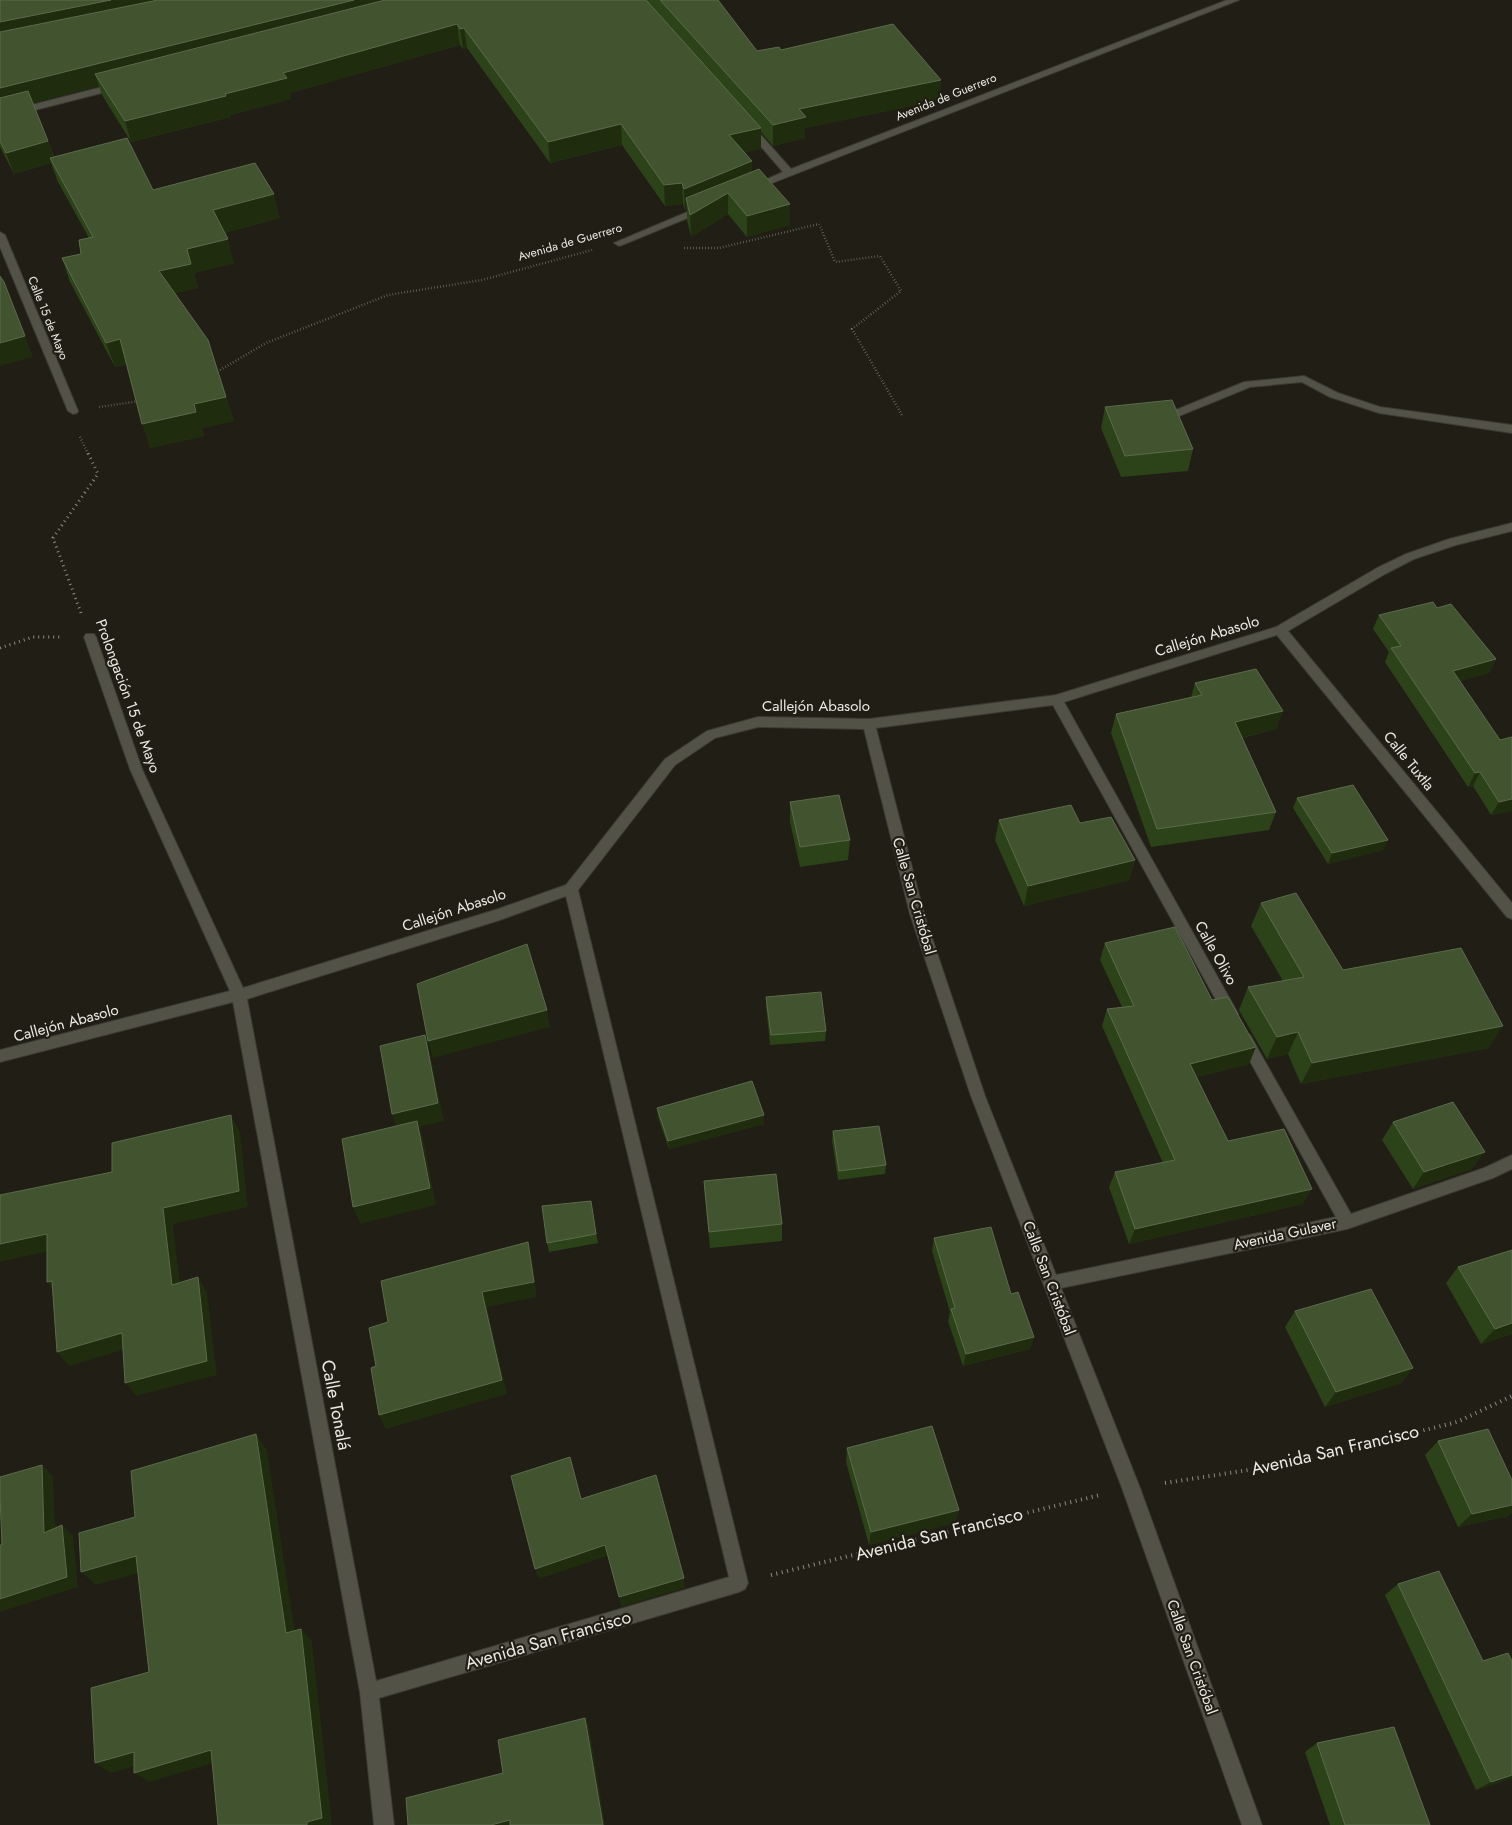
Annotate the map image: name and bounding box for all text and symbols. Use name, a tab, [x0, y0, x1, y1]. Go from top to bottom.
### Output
street label: Avenida de Guerrero	[893, 68, 1000, 125]
street label: Avenida de Guerrero	[516, 218, 625, 265]
street label: Calle 15 de Mayo	[23, 273, 73, 363]
street label: Callejón Abasolo	[1152, 610, 1262, 662]
street label: Prolongación 15 de Mayo	[90, 616, 166, 776]
street label: Callejón Abasolo	[762, 695, 870, 717]
street label: Calle Tuxtla	[1378, 727, 1440, 795]
street label: Calle San Cristóbal	[887, 835, 941, 957]
street label: Callejón Abasolo	[399, 883, 509, 937]
street label: Calle Olivo	[1189, 917, 1243, 989]
street label: Callejón Abasolo	[11, 998, 121, 1048]
street label: Avenida Gulaver	[1232, 1212, 1339, 1256]
street label: Calle San Cristóbal	[1017, 1218, 1081, 1338]
street label: Calle Tonalá	[315, 1358, 357, 1452]
street label: Avenida San Francisco	[1248, 1418, 1422, 1482]
street label: Avenida San Francisco	[853, 1501, 1026, 1567]
street label: Calle San Cristóbal	[1161, 1596, 1223, 1718]
street label: Avenida San Francisco	[462, 1604, 634, 1676]

